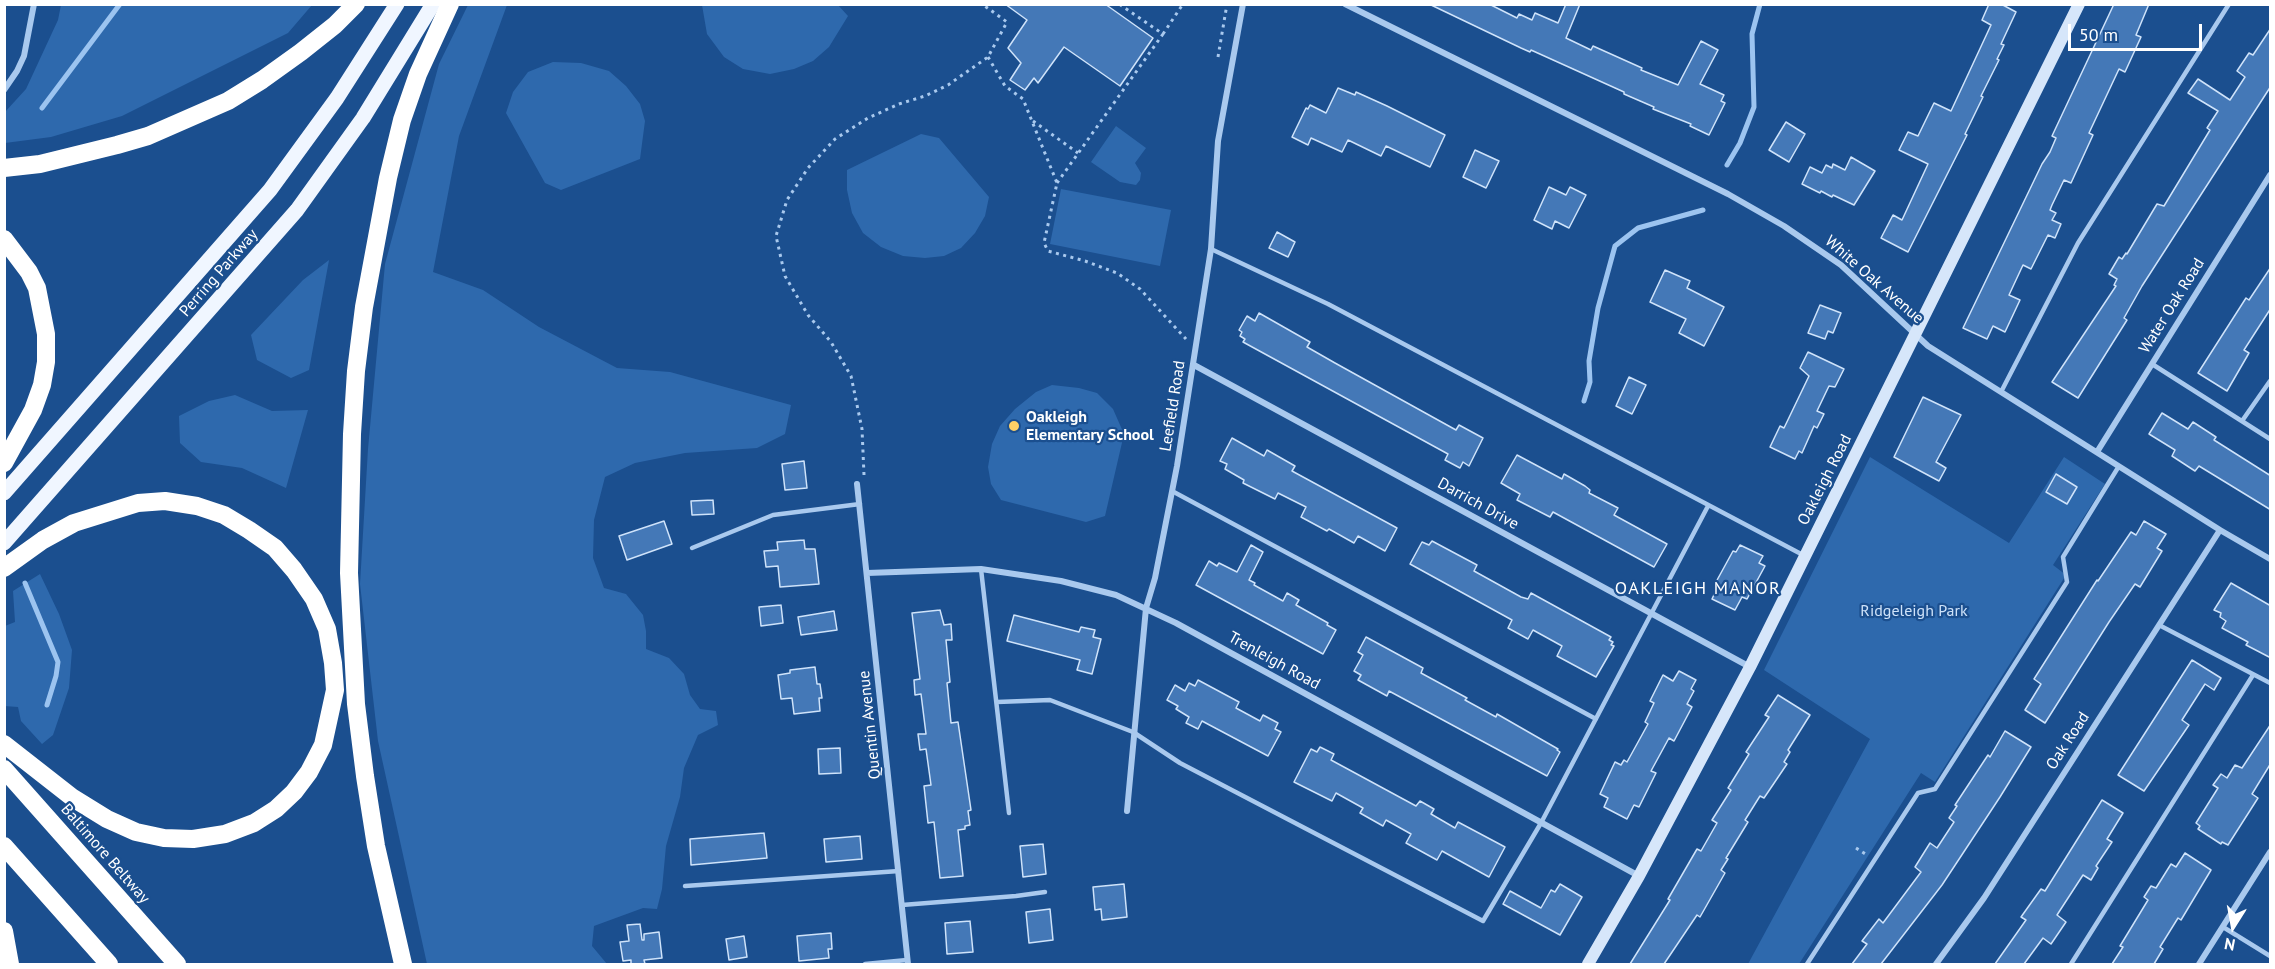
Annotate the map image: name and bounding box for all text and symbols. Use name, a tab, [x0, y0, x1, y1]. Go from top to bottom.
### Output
scale bar	[2071, 12, 2204, 50]
text: 50 m	[2079, 23, 2118, 46]
street label: Perring Parkway	[176, 225, 262, 321]
street label: White Oak Avenue	[1821, 232, 1927, 328]
street label: Water Oak Road	[2135, 255, 2209, 357]
street label: Leefield Road	[1156, 359, 1190, 453]
place label: Oakleigh Elementary School	[1026, 407, 1154, 445]
marker: Oakleigh Elementary School	[1007, 419, 1021, 433]
street label: Oakleigh Road	[1794, 431, 1856, 529]
street label: Darrich Drive	[1434, 474, 1522, 534]
district label: OAKLEIGH MANOR	[1615, 578, 1781, 600]
park label: Ridgeleigh Park	[1860, 601, 1968, 621]
street label: Trenleigh Road	[1225, 628, 1323, 694]
street label: Quentin Avenue	[855, 670, 885, 780]
street label: Oak Road	[2042, 709, 2094, 773]
street label: Baltimore Beltway	[56, 800, 154, 908]
north arrow	[2203, 897, 2263, 957]
text: N	[2223, 934, 2237, 955]

